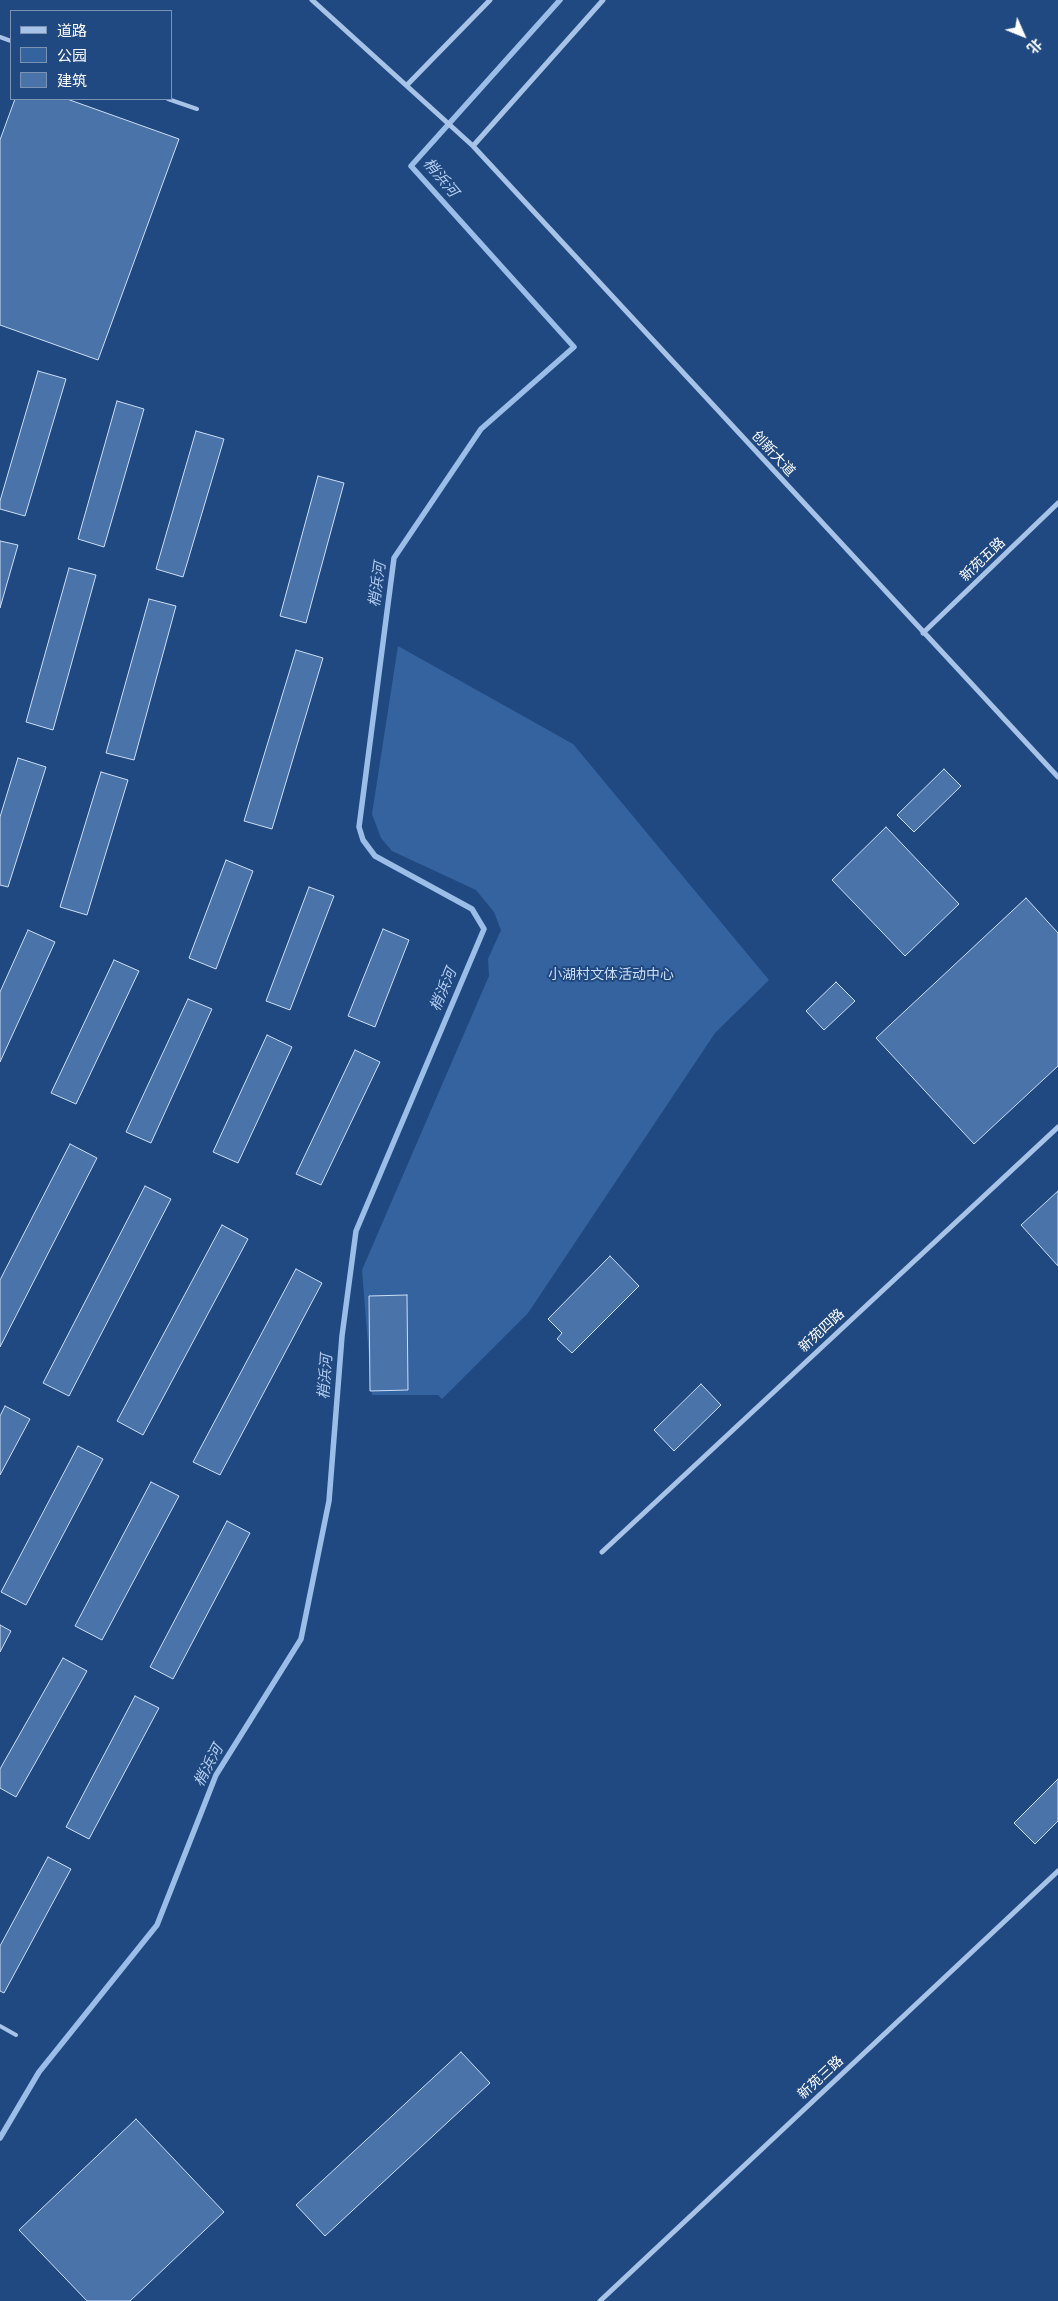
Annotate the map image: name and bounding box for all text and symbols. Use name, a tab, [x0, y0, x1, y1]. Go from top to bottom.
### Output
legend	[10, 10, 172, 100]
north arrow	[998, 10, 1048, 60]
text: 道路	[57, 22, 87, 40]
text: 北	[1023, 35, 1045, 57]
text: 公园	[57, 47, 87, 65]
text: 建筑	[57, 72, 87, 90]
water label: 梢浜河	[419, 155, 461, 201]
street label: 创新大道	[748, 428, 798, 480]
street label: 新苑五路	[957, 535, 1009, 585]
water label: 梢浜河	[366, 561, 390, 609]
water label: 梢浜河	[427, 966, 461, 1014]
park label: 小湖村文体活动中心	[548, 967, 674, 983]
street label: 新苑四路	[796, 1306, 848, 1356]
water label: 梢浜河	[315, 1354, 337, 1400]
water label: 梢浜河	[190, 1742, 228, 1790]
street label: 新苑三路	[795, 2053, 847, 2103]

